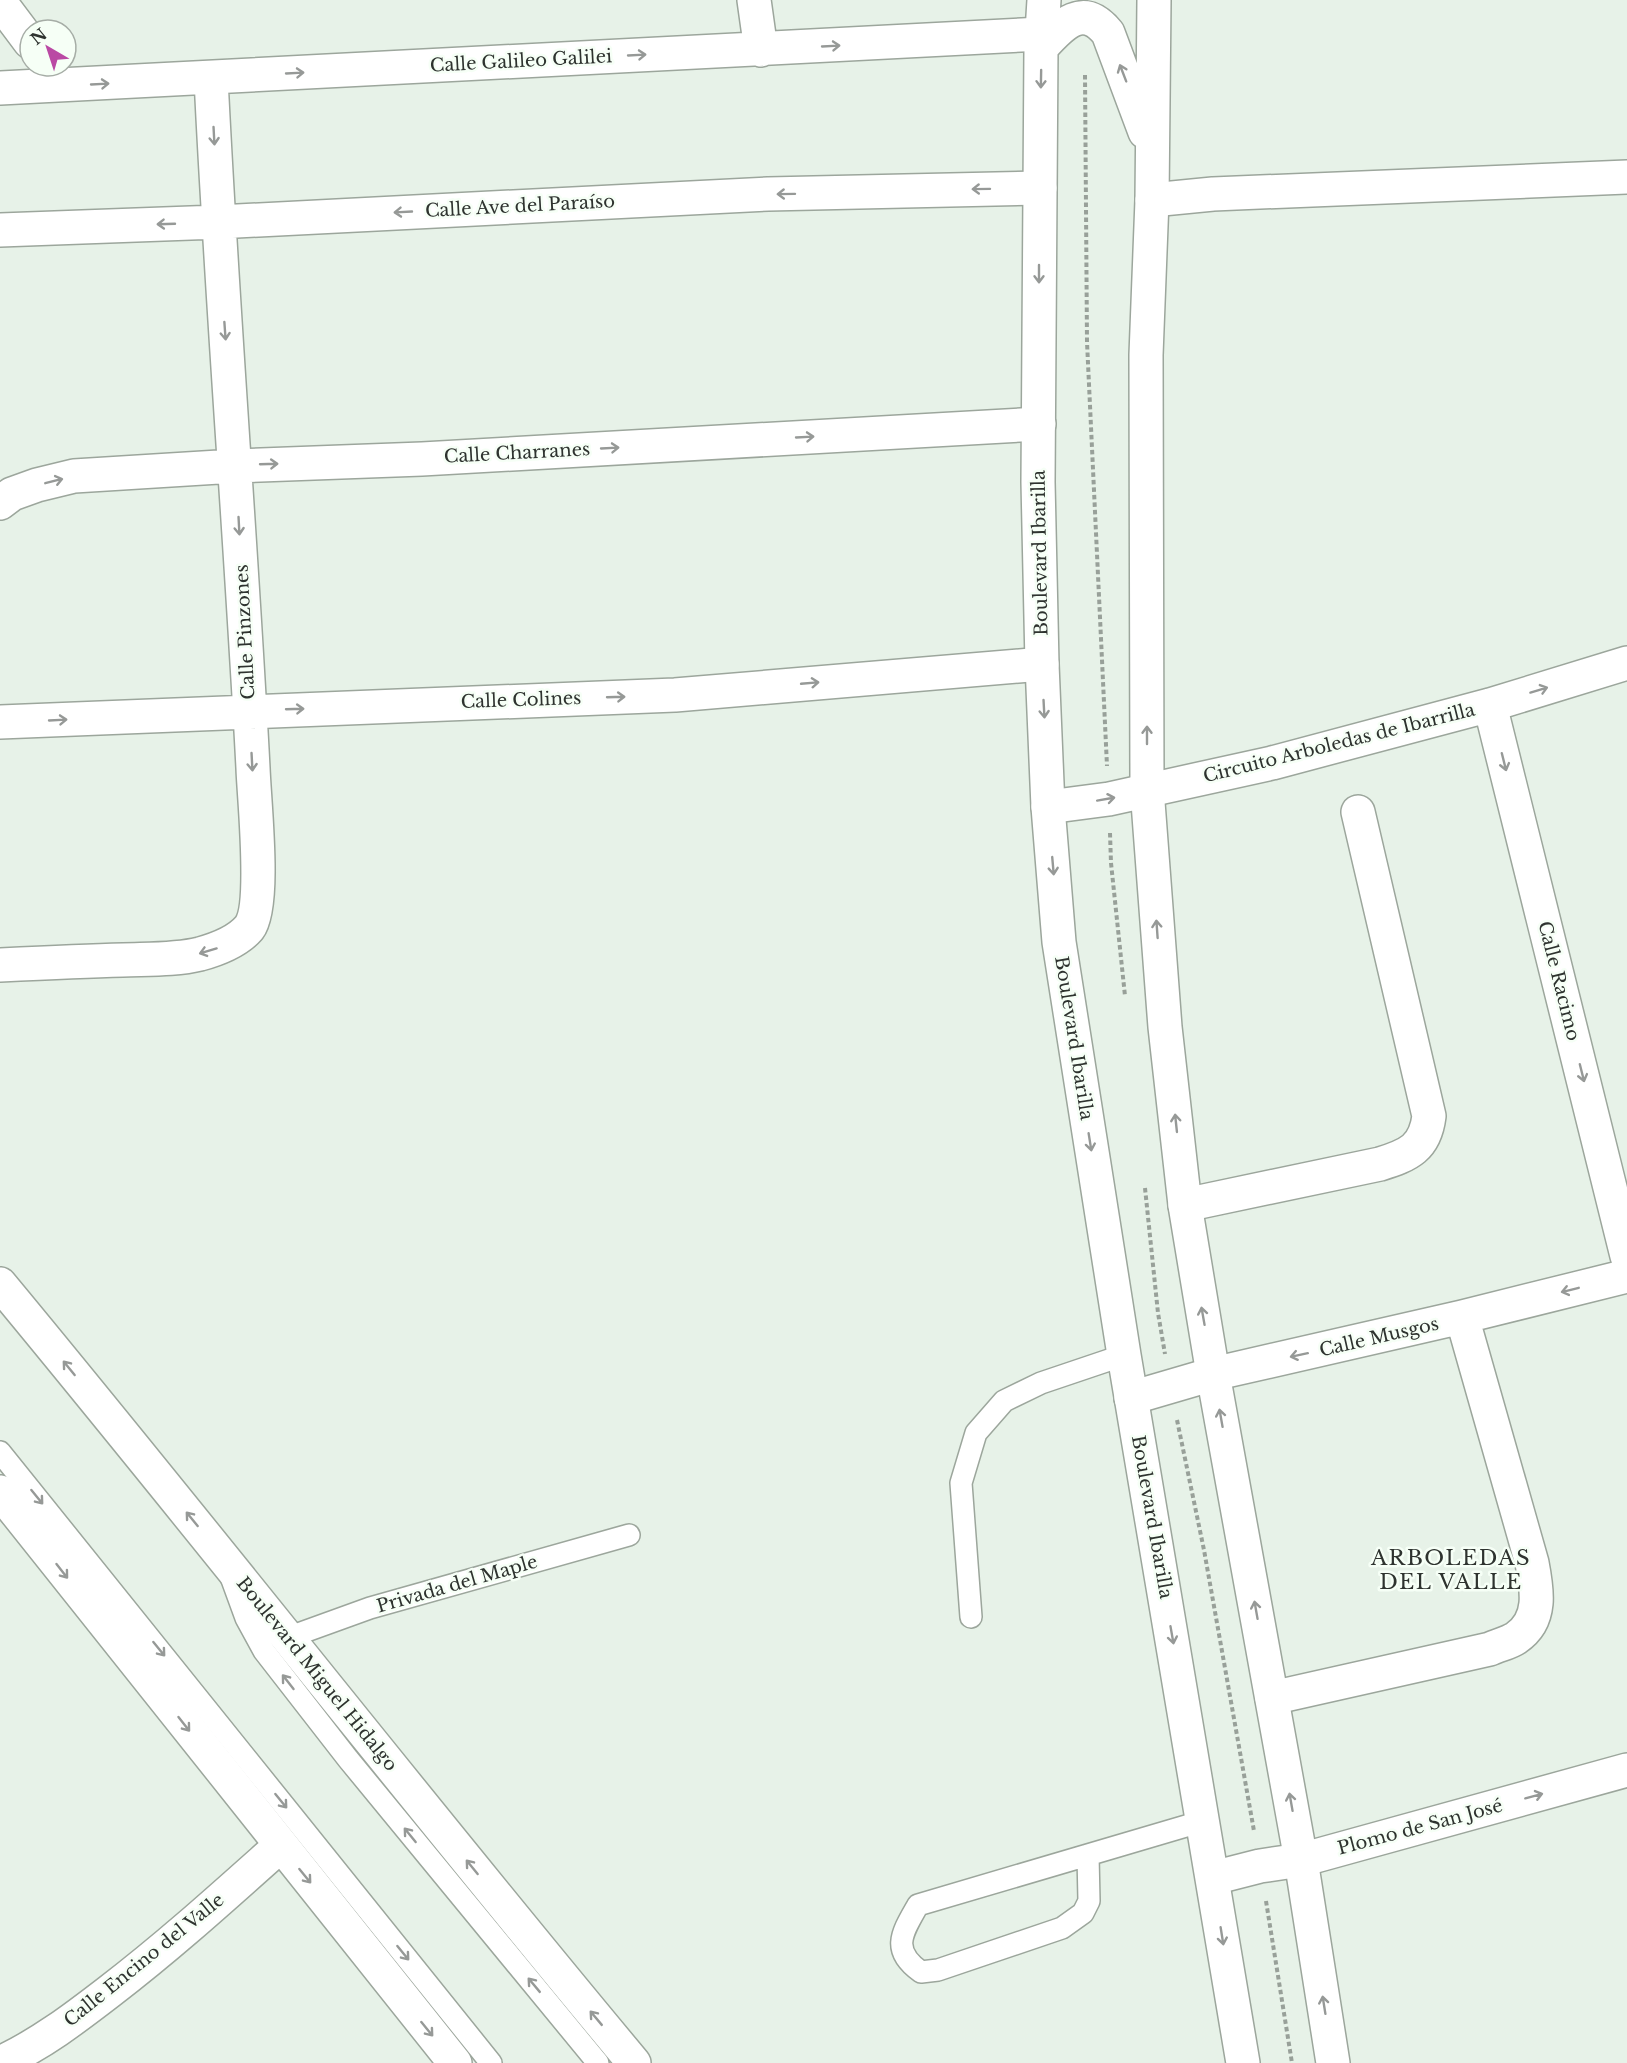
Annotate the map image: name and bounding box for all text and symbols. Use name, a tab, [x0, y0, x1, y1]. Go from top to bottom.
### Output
north arrow	[18, 18, 78, 78]
text: N	[26, 24, 51, 49]
one-way arrow	[821, 40, 841, 51]
street label: Calle Galileo Galilei	[429, 45, 613, 77]
one-way arrow	[626, 50, 646, 61]
one-way arrow	[1117, 64, 1128, 83]
one-way arrow	[285, 67, 305, 78]
one-way arrow	[1035, 69, 1047, 89]
one-way arrow	[90, 78, 110, 89]
one-way arrow	[208, 126, 219, 146]
one-way arrow	[972, 183, 992, 195]
one-way arrow	[777, 188, 797, 199]
street label: Calle Ave del Paraíso	[425, 190, 615, 222]
one-way arrow	[393, 207, 413, 218]
one-way arrow	[157, 218, 177, 229]
one-way arrow	[1033, 264, 1045, 284]
one-way arrow	[220, 321, 231, 341]
one-way arrow	[795, 431, 814, 442]
street label: Calle Charranes	[443, 438, 591, 468]
one-way arrow	[600, 442, 620, 453]
one-way arrow	[258, 459, 278, 470]
street label: Boulevard Ibarilla	[1028, 470, 1052, 636]
one-way arrow	[44, 474, 63, 486]
one-way arrow	[233, 515, 244, 535]
street label: Calle Pinzones	[230, 564, 260, 700]
one-way arrow	[800, 677, 820, 688]
one-way arrow	[1529, 684, 1548, 695]
street label: Calle Colines	[460, 687, 582, 713]
one-way arrow	[605, 691, 625, 702]
one-way arrow	[1038, 698, 1049, 718]
street label: Circuito Arboledas de Ibarrilla	[1201, 699, 1477, 787]
one-way arrow	[285, 704, 305, 715]
one-way arrow	[48, 714, 68, 725]
one-way arrow	[1141, 725, 1153, 745]
one-way arrow	[247, 752, 258, 772]
one-way arrow	[1499, 752, 1511, 771]
one-way arrow	[1096, 793, 1115, 804]
one-way arrow	[1048, 855, 1059, 875]
street label: Calle Racimo	[1533, 919, 1585, 1043]
one-way arrow	[1152, 920, 1163, 940]
one-way arrow	[199, 947, 218, 958]
street label: Boulevard Ibarilla	[1050, 954, 1098, 1122]
one-way arrow	[1576, 1064, 1588, 1083]
one-way arrow	[1170, 1114, 1181, 1134]
one-way arrow	[1084, 1132, 1095, 1151]
one-way arrow	[1561, 1285, 1580, 1297]
one-way arrow	[1198, 1307, 1209, 1327]
street label: Calle Musgos	[1317, 1313, 1441, 1361]
one-way arrow	[1290, 1350, 1309, 1362]
one-way arrow	[62, 1360, 75, 1376]
one-way arrow	[1215, 1409, 1226, 1429]
street label: Boulevard Ibarilla	[1127, 1434, 1177, 1601]
one-way arrow	[30, 1489, 43, 1505]
one-way arrow	[186, 1511, 199, 1527]
district label: ARBOLEDAS DEL VALLE	[1370, 1545, 1531, 1595]
street label: Privada del Maple	[374, 1551, 540, 1617]
one-way arrow	[56, 1563, 69, 1579]
street label: Boulevard Miguel Hidalgo	[232, 1573, 402, 1775]
one-way arrow	[1250, 1601, 1261, 1621]
one-way arrow	[1166, 1625, 1177, 1644]
one-way arrow	[152, 1641, 165, 1657]
one-way arrow	[282, 1675, 295, 1691]
one-way arrow	[177, 1716, 190, 1732]
one-way arrow	[1524, 1789, 1543, 1801]
one-way arrow	[275, 1793, 288, 1809]
one-way arrow	[1285, 1793, 1296, 1812]
street label: Plomo de San José	[1335, 1794, 1505, 1860]
one-way arrow	[403, 1828, 417, 1843]
one-way arrow	[466, 1859, 479, 1875]
one-way arrow	[298, 1868, 311, 1884]
street label: Calle Encino del Valle	[60, 1889, 228, 2031]
one-way arrow	[1217, 1925, 1228, 1945]
one-way arrow	[397, 1945, 410, 1961]
one-way arrow	[528, 1978, 541, 1994]
one-way arrow	[1318, 1996, 1329, 2016]
one-way arrow	[589, 2011, 603, 2026]
one-way arrow	[420, 2020, 433, 2036]

